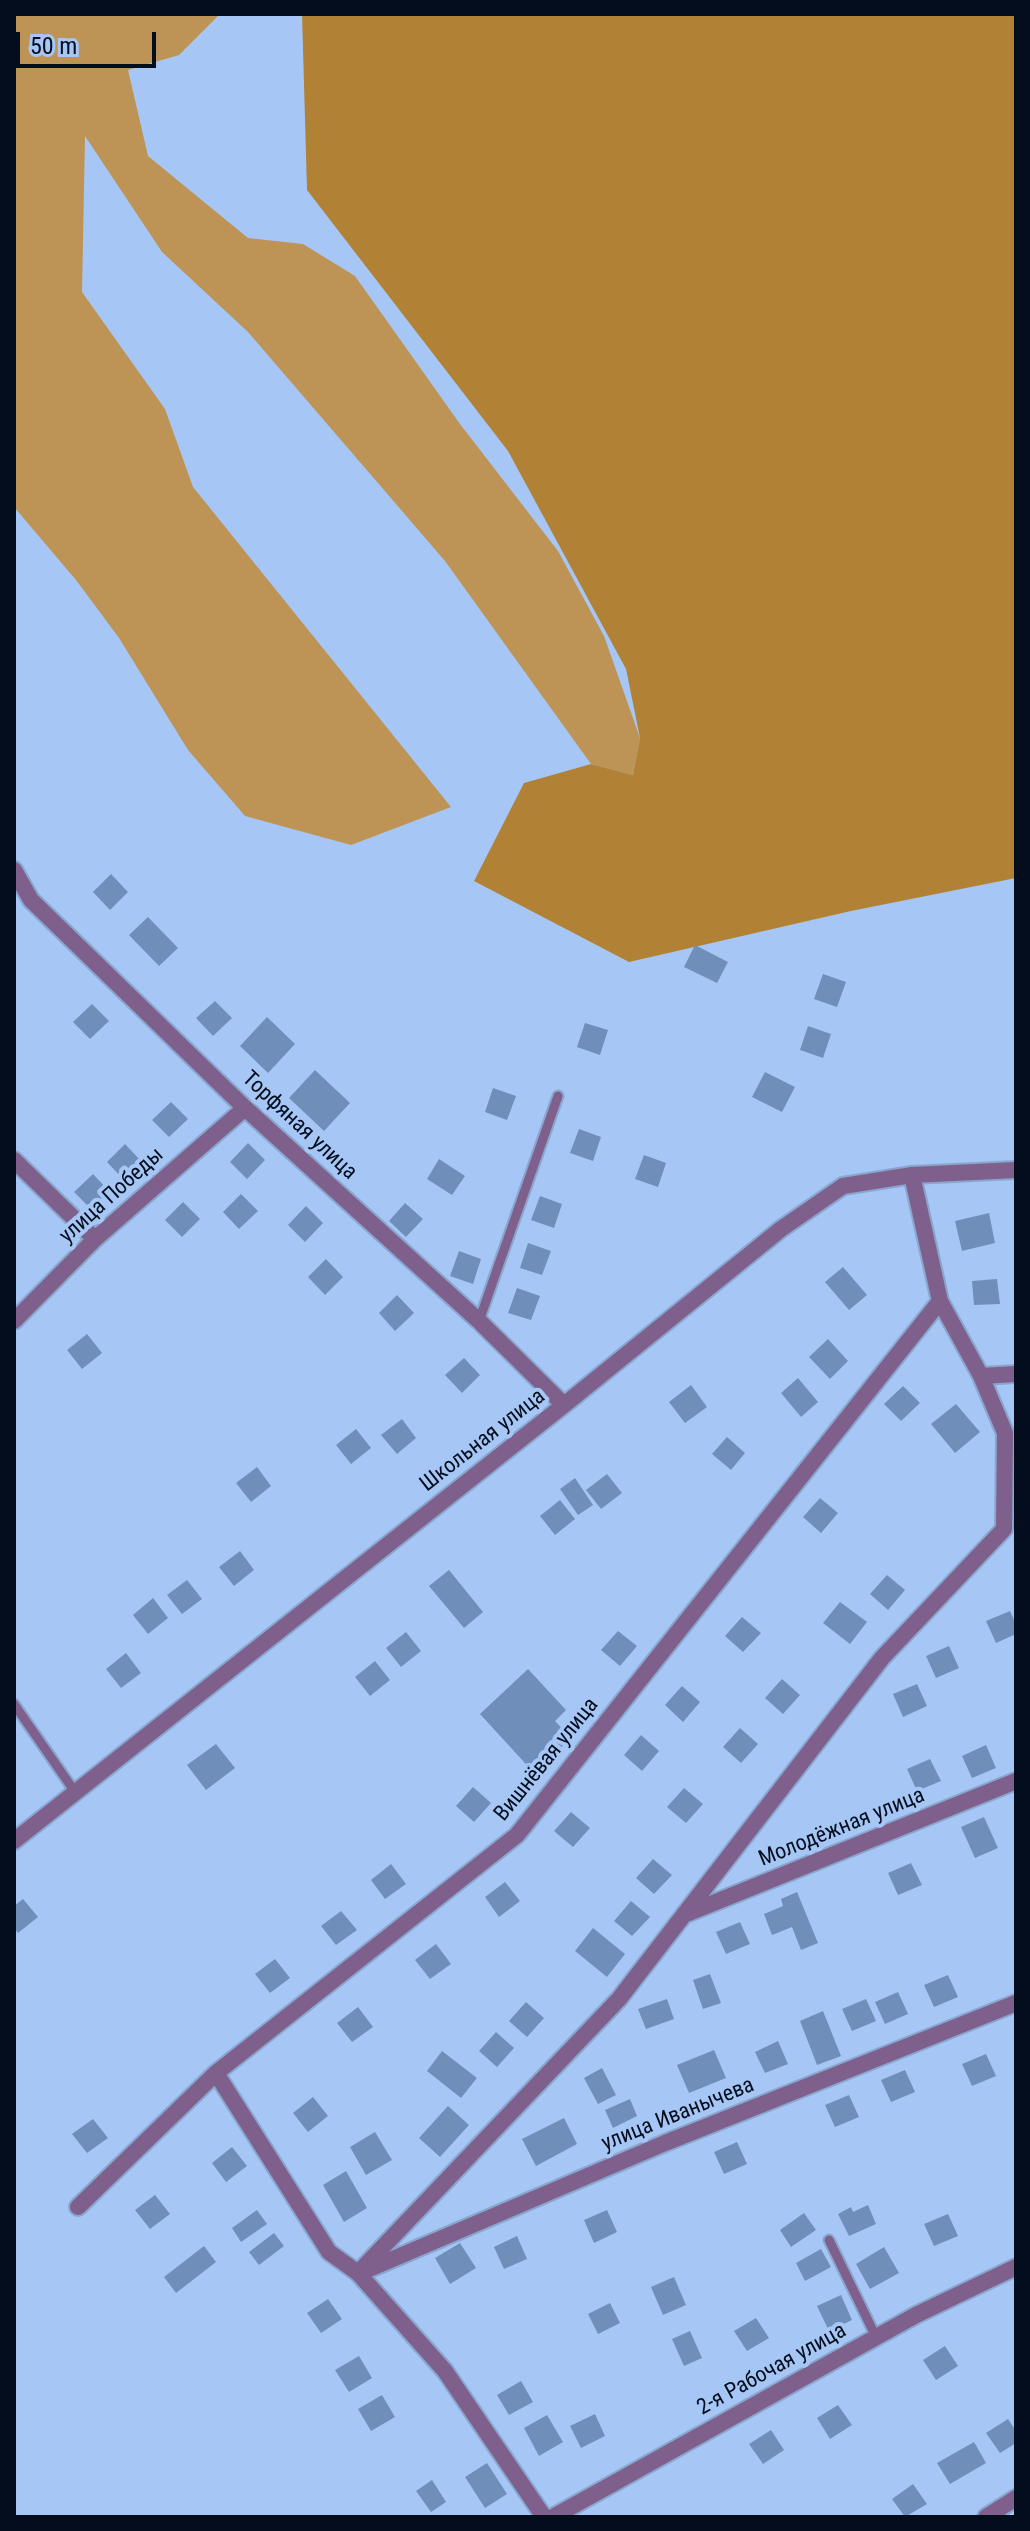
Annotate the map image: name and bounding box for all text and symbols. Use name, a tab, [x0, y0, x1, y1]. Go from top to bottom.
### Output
scale bar	[20, 16, 160, 66]
text: 50 m	[30, 32, 77, 60]
street label: Торфяная улица	[236, 1066, 362, 1186]
street label: улица Победы	[55, 1142, 169, 1250]
street label: Школьная улица	[415, 1384, 551, 1498]
street label: Вишнёвая улица	[489, 1693, 605, 1827]
street label: Молодёжная улица	[755, 1783, 929, 1873]
street label: улица Иванычева	[598, 2072, 758, 2158]
street label: 2-я Рабочая улица	[693, 2318, 851, 2422]

